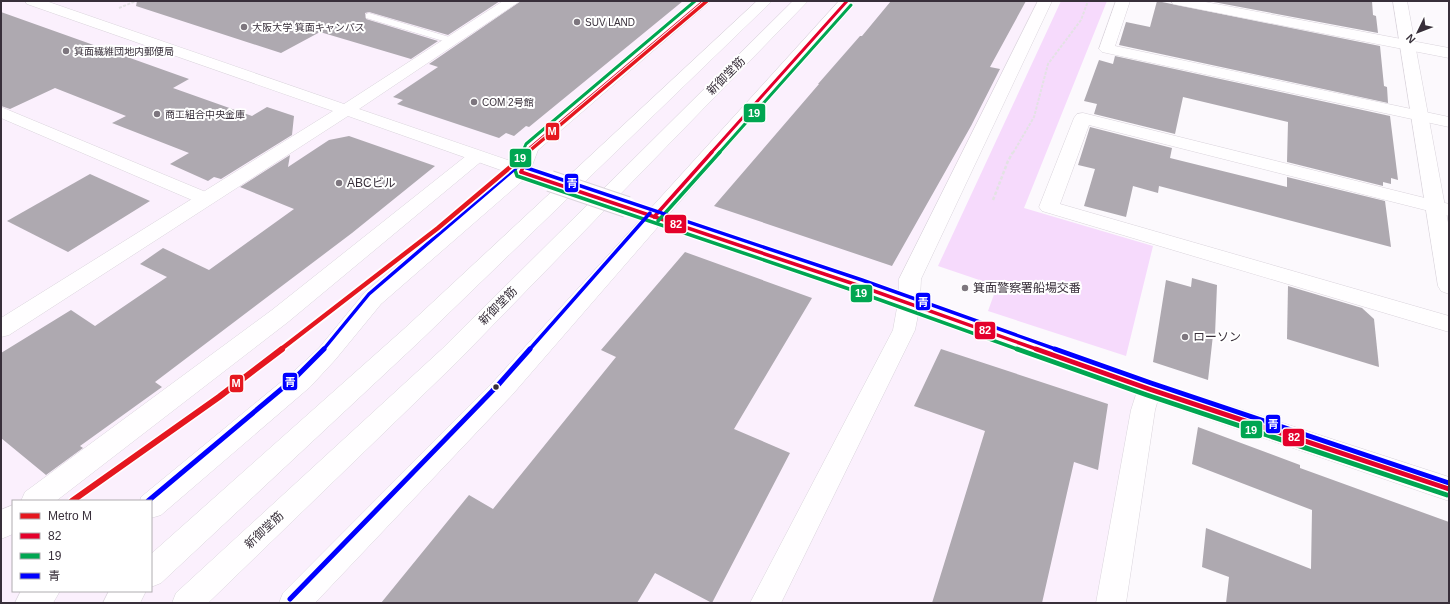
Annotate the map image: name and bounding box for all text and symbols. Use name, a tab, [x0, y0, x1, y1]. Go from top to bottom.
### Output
north arrow	[1398, 12, 1438, 52]
marker: SUV LAND	[572, 17, 582, 27]
place label: SUV LAND	[585, 17, 635, 28]
marker: 大阪大学 箕面キャンパス	[239, 22, 249, 32]
place label: 大阪大学 箕面キャンパス	[252, 22, 365, 33]
text: N	[1404, 32, 1418, 46]
marker: 箕面繊維団地内郵便局	[61, 46, 71, 56]
place label: 箕面繊維団地内郵便局	[74, 46, 174, 57]
street label: 新御堂筋	[704, 54, 748, 98]
marker: COM 2号館	[469, 97, 479, 107]
place label: COM 2号館	[482, 97, 534, 108]
line badge: 19	[743, 103, 766, 123]
text: 19	[748, 107, 760, 119]
marker: 商工組合中央金庫	[152, 109, 162, 119]
place label: 商工組合中央金庫	[165, 109, 245, 120]
line badge: M	[545, 122, 560, 141]
text: M	[547, 125, 557, 137]
line badge: 19	[509, 148, 532, 168]
text: 19	[514, 152, 526, 164]
line badge: 青	[564, 173, 579, 193]
place label: ABCビル	[347, 176, 396, 190]
text: 青	[567, 177, 578, 189]
marker: ABCビル	[334, 178, 344, 188]
line badge: 82	[664, 214, 687, 234]
text: 82	[670, 218, 682, 230]
place label: 箕面警察署船場交番	[973, 281, 1081, 295]
marker: 箕面警察署船場交番	[960, 283, 970, 293]
street label: 新御堂筋	[476, 284, 520, 328]
line badge: 19	[850, 284, 873, 303]
text: 19	[855, 287, 867, 299]
line badge: 青	[915, 292, 931, 311]
text: 青	[918, 296, 929, 308]
line badge: 82	[974, 321, 996, 340]
text: 82	[979, 324, 991, 336]
place label: ローソン	[1193, 330, 1241, 344]
marker: ローソン	[1180, 332, 1190, 342]
line badge: 青	[282, 372, 298, 391]
line badge: M	[229, 374, 244, 393]
text: 青	[285, 376, 296, 388]
text: M	[231, 377, 241, 389]
unlabelled marker	[491, 382, 501, 392]
line badge: 青	[1265, 414, 1281, 434]
text: 青	[1268, 418, 1279, 430]
line badge: 19	[1240, 420, 1263, 439]
text: 19	[1245, 424, 1257, 436]
line badge: 82	[1282, 428, 1305, 447]
text: 82	[1288, 431, 1300, 443]
legend	[12, 500, 152, 592]
text: Metro M	[48, 509, 92, 523]
street label: 新御堂筋	[242, 509, 286, 551]
text: 82	[48, 529, 62, 543]
text: 19	[48, 549, 62, 563]
text: 青	[48, 569, 60, 583]

